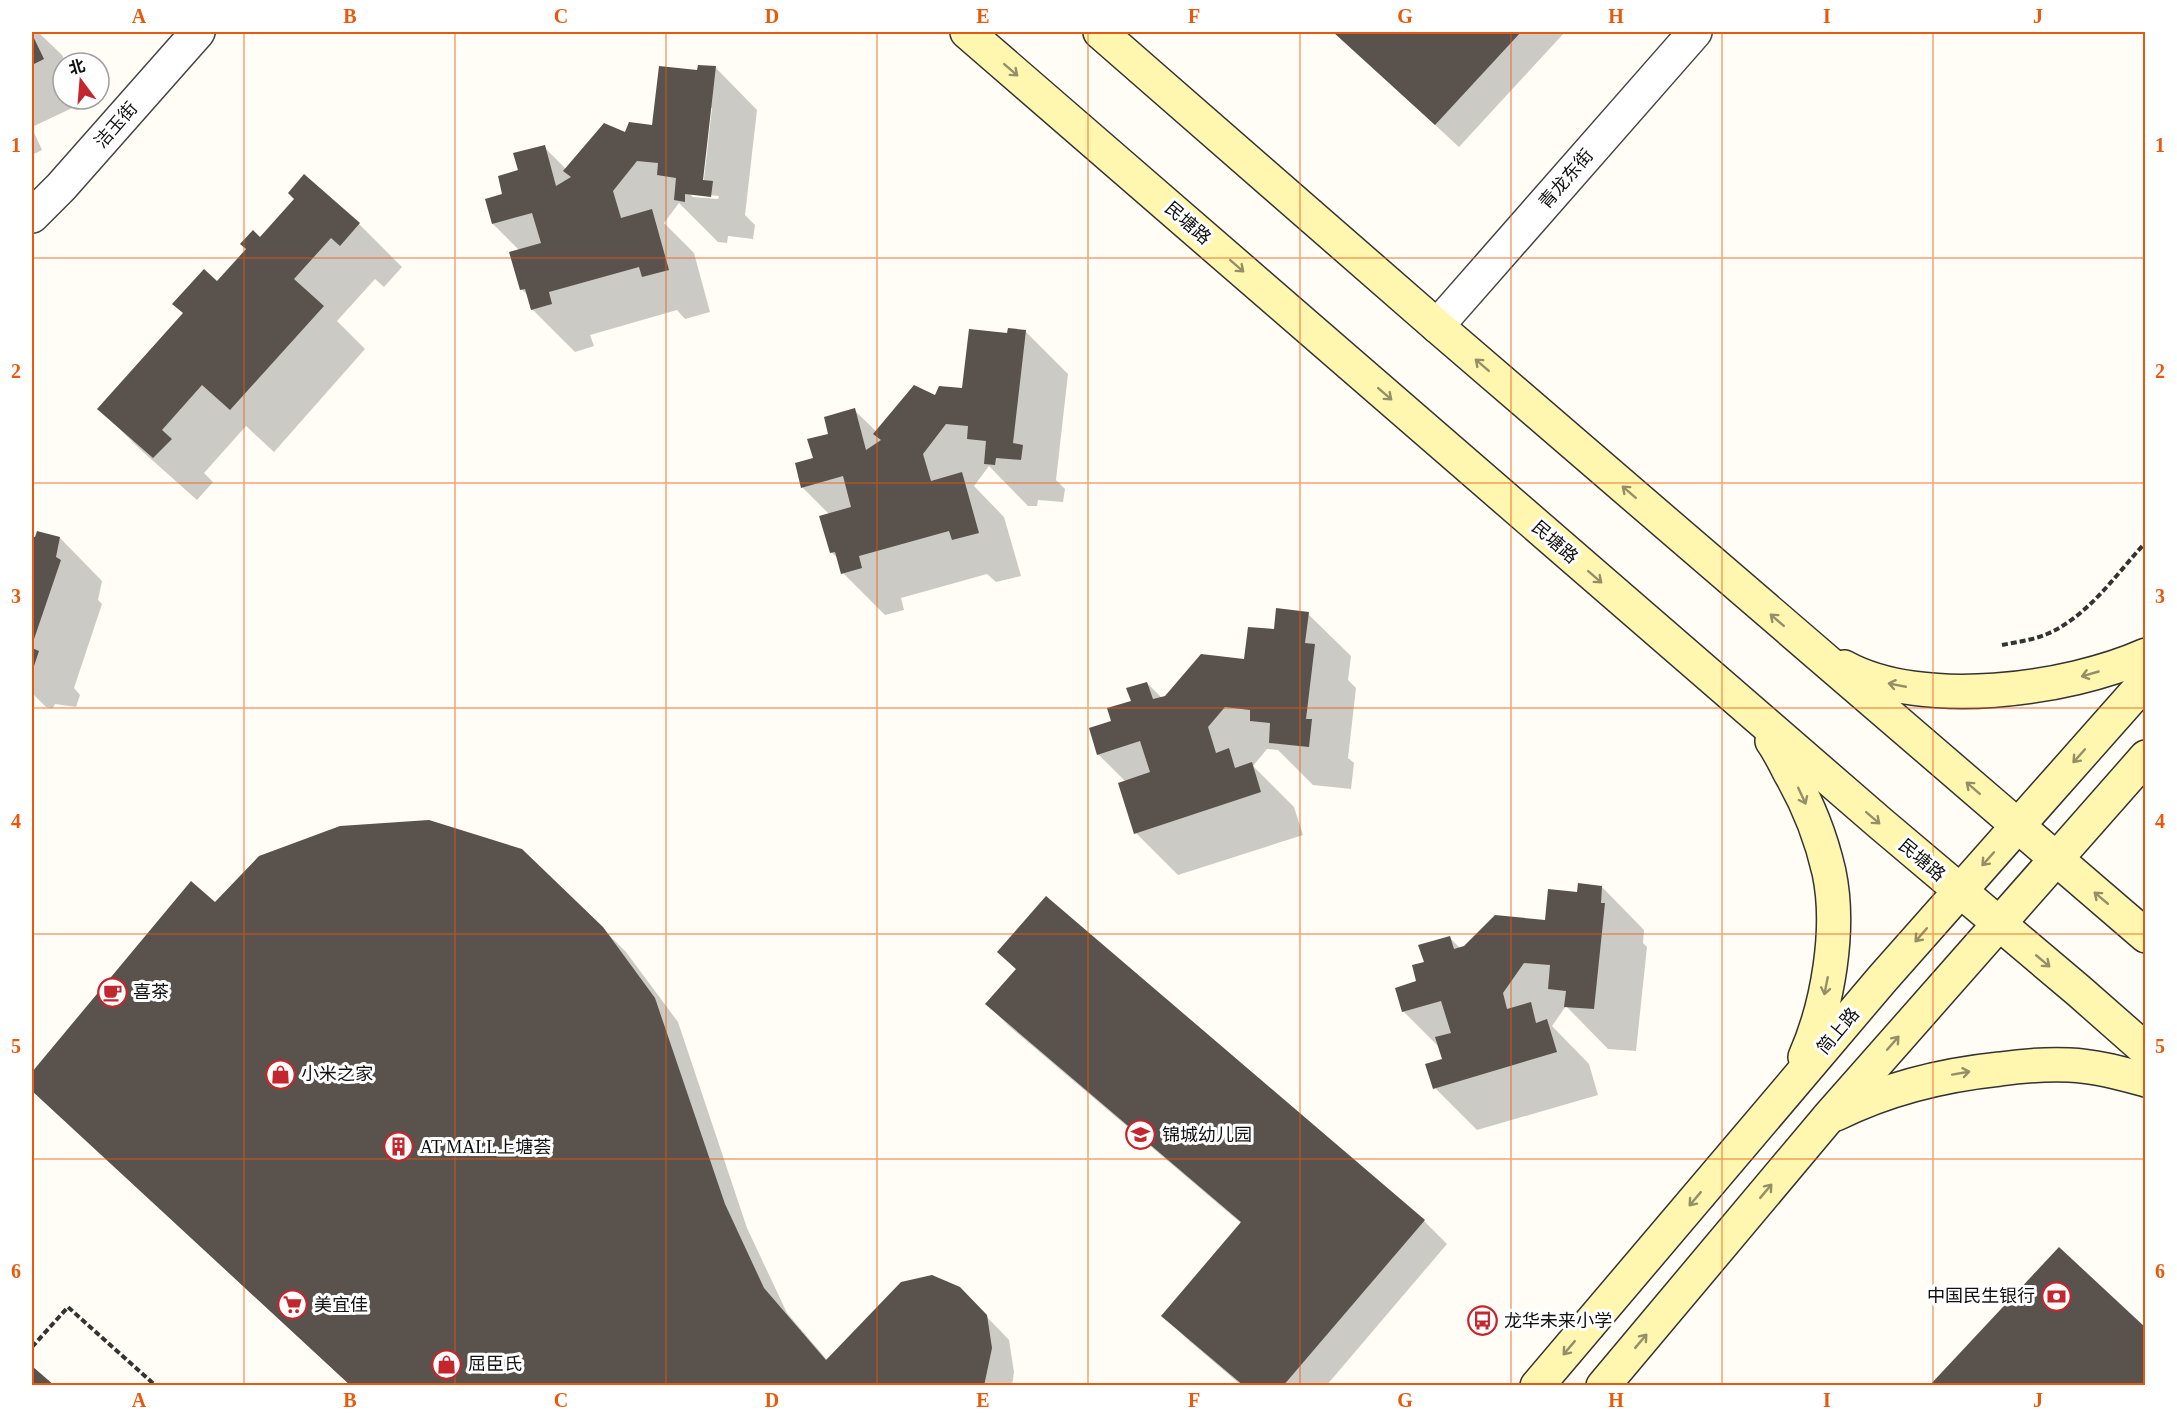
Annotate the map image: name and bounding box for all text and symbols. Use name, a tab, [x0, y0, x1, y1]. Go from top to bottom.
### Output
text: A	[132, 5, 147, 27]
text: B	[343, 5, 357, 27]
text: C	[554, 5, 568, 27]
text: D	[765, 5, 779, 27]
text: E	[976, 5, 990, 27]
text: F	[1188, 5, 1200, 27]
text: G	[1397, 5, 1413, 27]
text: H	[1608, 5, 1624, 27]
text: I	[1823, 5, 1831, 27]
text: J	[2033, 5, 2043, 27]
north arrow	[51, 51, 111, 111]
text: 北	[67, 57, 87, 77]
one-way arrow	[1003, 63, 1018, 77]
street label: 洁玉街	[91, 98, 141, 152]
text: 1	[11, 134, 21, 156]
text: 1	[2155, 134, 2165, 156]
street label: 青龙东街	[1535, 145, 1597, 213]
street label: 民塘路	[1161, 198, 1215, 248]
one-way arrow	[1229, 260, 1245, 273]
one-way arrow	[1475, 358, 1490, 372]
text: 2	[11, 360, 21, 382]
text: 2	[2155, 360, 2165, 382]
one-way arrow	[1377, 387, 1392, 401]
one-way arrow	[1621, 486, 1637, 499]
street label: 民塘路	[1528, 517, 1582, 567]
one-way arrow	[1587, 570, 1602, 584]
text: 3	[11, 585, 21, 607]
text: 3	[2155, 585, 2165, 607]
one-way arrow	[1770, 613, 1785, 627]
one-way arrow	[2081, 669, 2100, 680]
one-way arrow	[1888, 679, 1908, 690]
one-way arrow	[2072, 749, 2086, 764]
one-way arrow	[1966, 781, 1981, 795]
one-way arrow	[1797, 787, 1809, 805]
text: 4	[11, 810, 21, 832]
text: 4	[2155, 810, 2165, 832]
one-way arrow	[1865, 811, 1880, 825]
street label: 民塘路	[1895, 835, 1949, 885]
one-way arrow	[1981, 851, 1995, 866]
one-way arrow	[2094, 891, 2109, 905]
one-way arrow	[1914, 927, 1928, 942]
one-way arrow	[2035, 954, 2050, 968]
one-way arrow	[1820, 975, 1831, 995]
cafe icon: 喜茶	[96, 976, 128, 1008]
place label: 喜茶	[133, 982, 169, 1002]
street label: 简上路	[1813, 1004, 1863, 1058]
text: 5	[11, 1035, 21, 1057]
text: 5	[2155, 1035, 2165, 1057]
one-way arrow	[1886, 1036, 1900, 1051]
shop icon: 小米之家	[264, 1058, 296, 1090]
place label: 小米之家	[301, 1064, 373, 1084]
one-way arrow	[1951, 1068, 1970, 1079]
school or university icon: 锦城幼儿园	[1125, 1119, 1157, 1151]
place label: 锦城幼儿园	[1162, 1125, 1252, 1145]
building icon: AT MALL上塘荟	[383, 1131, 415, 1163]
place label: AT MALL上塘荟	[420, 1137, 551, 1157]
one-way arrow	[1759, 1184, 1773, 1199]
one-way arrow	[1688, 1191, 1702, 1206]
text: 6	[11, 1260, 21, 1282]
text: 6	[2155, 1260, 2165, 1282]
bank icon: 中国民生银行	[2040, 1280, 2072, 1312]
place label: 中国民生银行	[1927, 1286, 2035, 1306]
supermarket icon: 美宜佳	[277, 1289, 309, 1321]
place label: 美宜佳	[314, 1295, 368, 1315]
bus stop icon: 龙华未来小学	[1467, 1305, 1499, 1337]
place label: 龙华未来小学	[1504, 1311, 1612, 1331]
one-way arrow	[1634, 1334, 1648, 1349]
one-way arrow	[1562, 1340, 1576, 1355]
shop icon: 屈臣氏	[431, 1348, 463, 1380]
place label: 屈臣氏	[468, 1354, 522, 1374]
text: A	[132, 1389, 147, 1411]
text: B	[343, 1389, 357, 1411]
text: C	[554, 1389, 568, 1411]
text: D	[765, 1389, 779, 1411]
text: E	[976, 1389, 990, 1411]
text: F	[1188, 1389, 1200, 1411]
text: G	[1397, 1389, 1413, 1411]
text: H	[1608, 1389, 1624, 1411]
text: I	[1823, 1389, 1831, 1411]
text: J	[2033, 1389, 2043, 1411]

